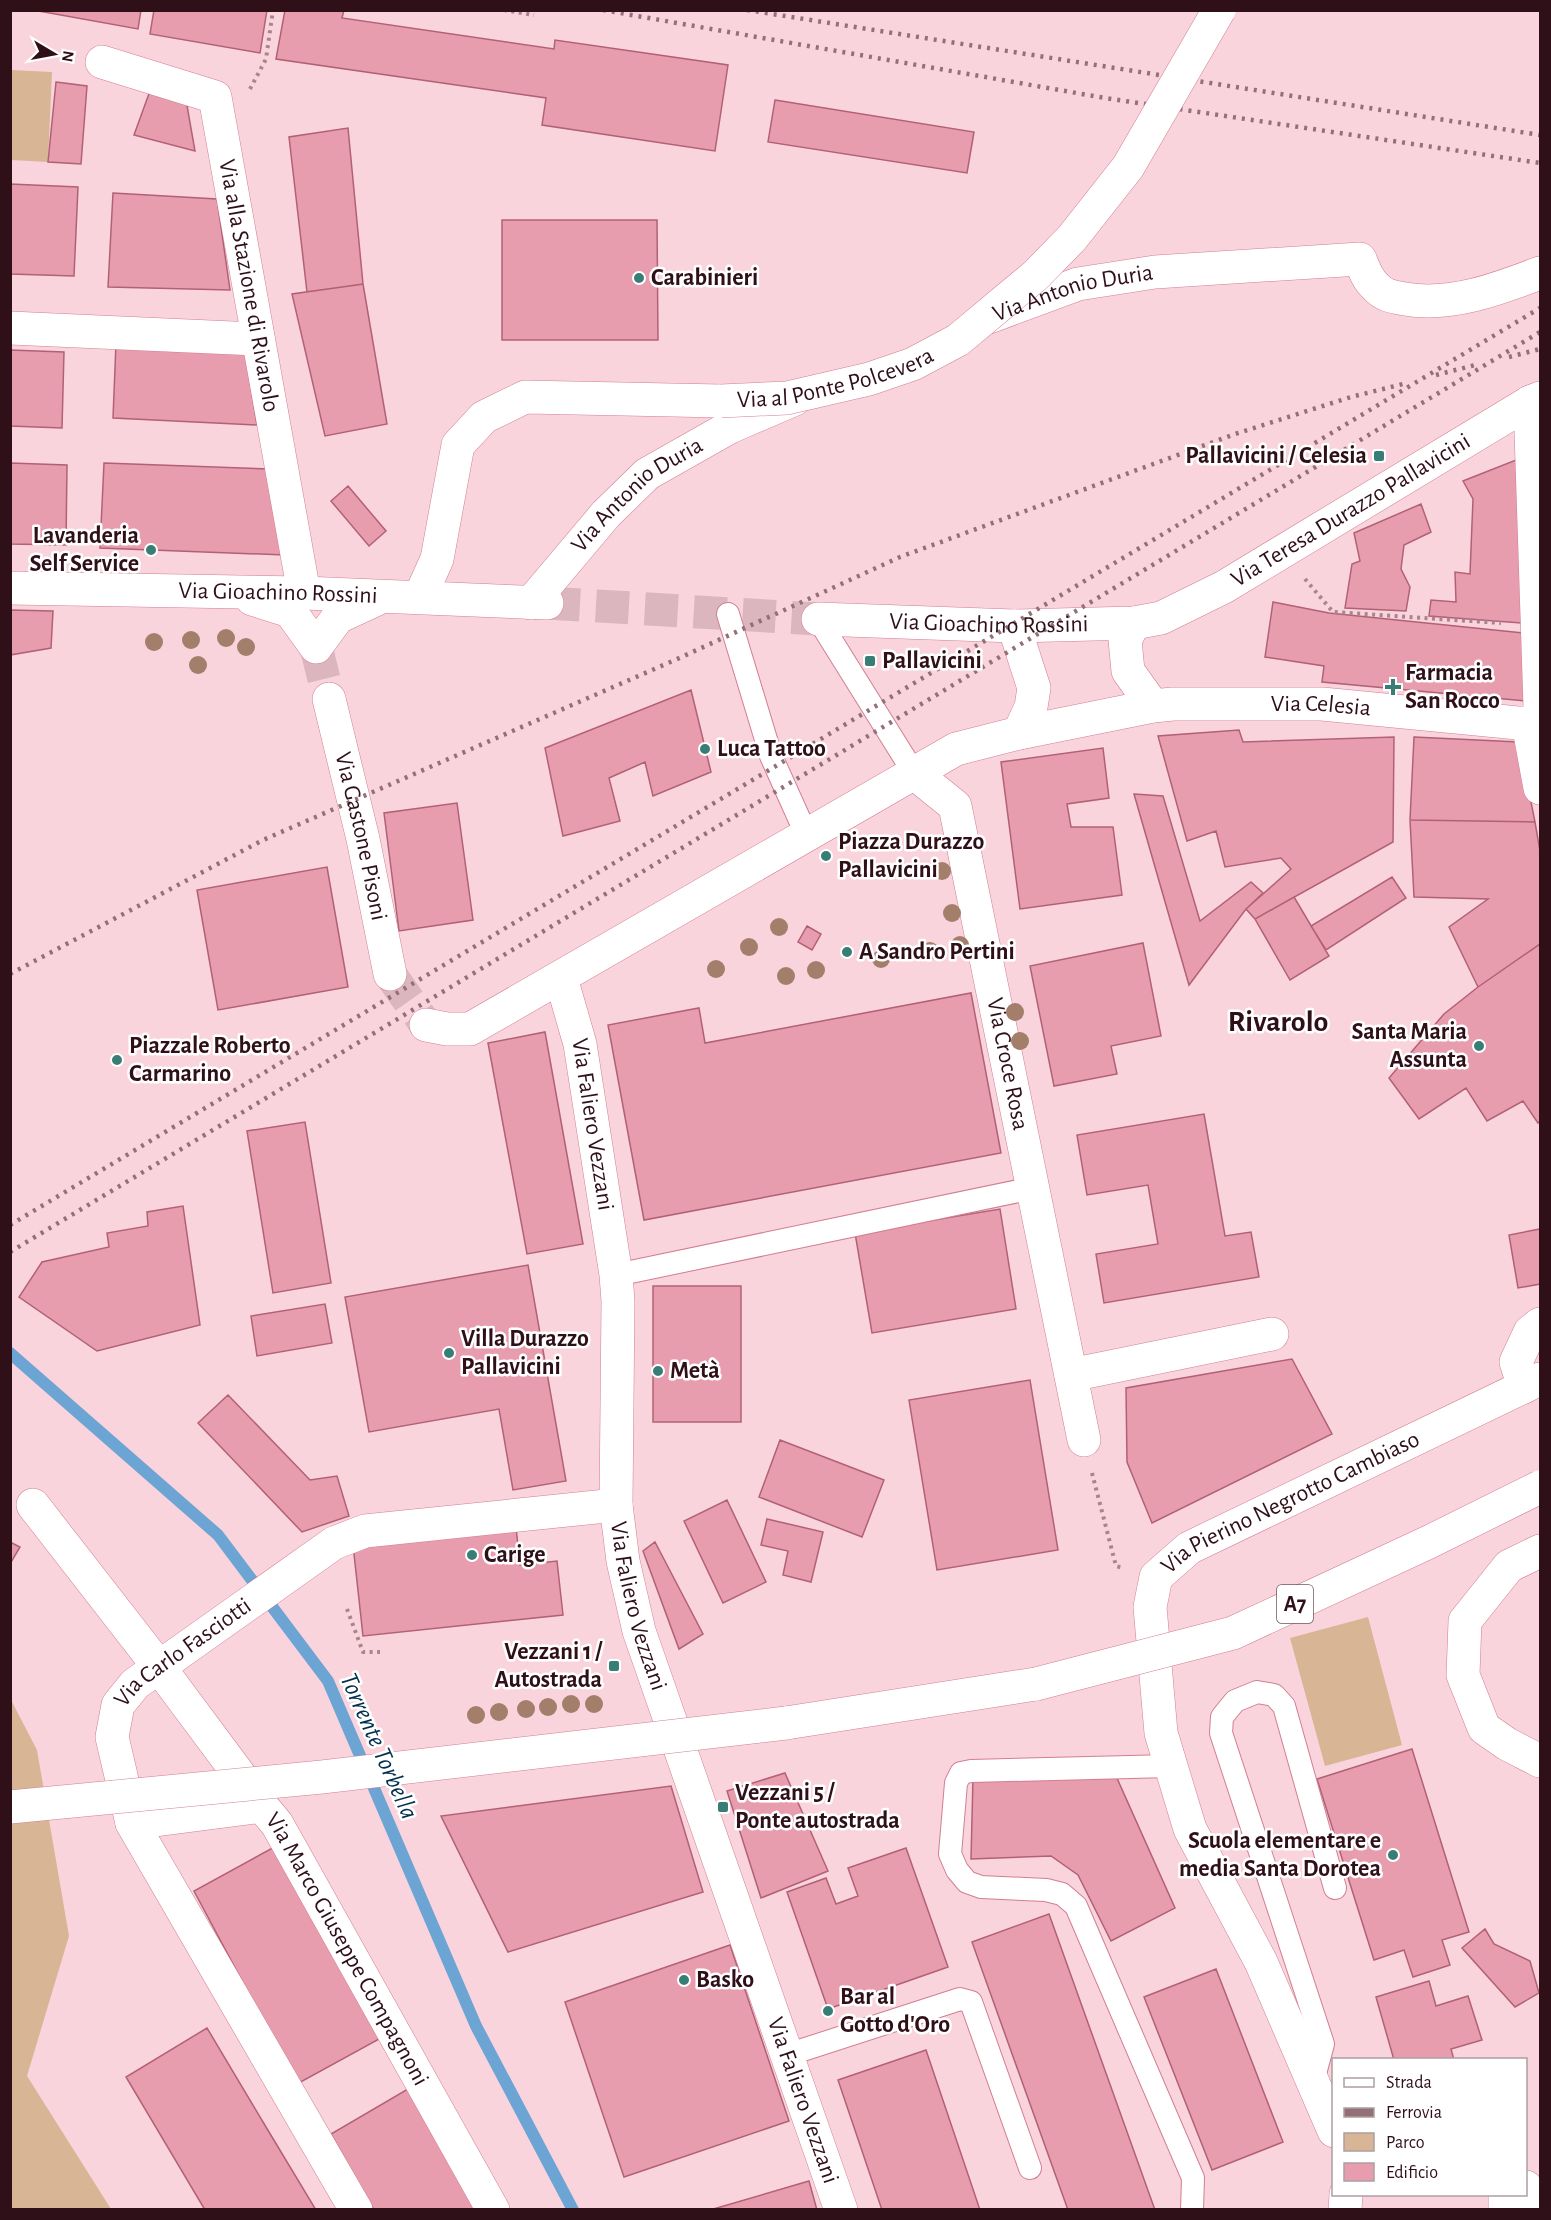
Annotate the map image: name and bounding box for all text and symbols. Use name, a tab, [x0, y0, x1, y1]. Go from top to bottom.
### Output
north arrow	[24, 24, 84, 84]
text: N	[59, 50, 77, 63]
street label: Via alla Stazione di Rivarolo	[214, 157, 283, 414]
street label: Via Antonio Duria	[990, 260, 1155, 326]
place label: Carabinieri	[651, 266, 758, 290]
marker: Carabinieri	[632, 271, 646, 285]
street label: Via al Ponte Polcevera	[736, 343, 938, 412]
street label: Via Teresa Durazzo Pallavicini	[1227, 429, 1475, 592]
street label: Via Antonio Duria	[567, 433, 707, 557]
place label: Pallavicini / Celesia	[1185, 444, 1367, 468]
marker: Pallavicini / Celesia	[1372, 449, 1386, 463]
place label: Lavanderia Self Service	[29, 524, 139, 576]
marker: Lavanderia Self Service	[144, 543, 158, 557]
street label: Via Gioachino Rossini	[178, 579, 378, 608]
street label: Via Gioachino Rossini	[889, 610, 1089, 638]
place label: Pallavicini	[882, 649, 982, 673]
marker: Pallavicini	[863, 654, 877, 668]
place label: Farmacia San Rocco	[1405, 661, 1500, 713]
marker: Farmacia San Rocco	[1386, 680, 1400, 694]
street label: Via Celesia	[1271, 692, 1372, 721]
place label: Luca Tattoo	[717, 737, 826, 761]
marker: Luca Tattoo	[698, 742, 712, 756]
street label: Via Gastone Pisoni	[330, 750, 391, 923]
place label: Piazza Durazzo Pallavicini	[838, 830, 985, 882]
marker: Piazza Durazzo Pallavicini	[819, 849, 833, 863]
place label: A Sandro Pertini	[859, 940, 1015, 964]
marker: A Sandro Pertini	[840, 945, 854, 959]
street label: Via Croce Rosa	[982, 996, 1033, 1132]
district label: Rivarolo	[1228, 1007, 1328, 1037]
place label: Santa Maria Assunta	[1352, 1020, 1467, 1072]
place label: Piazzale Roberto Carmarino	[129, 1034, 291, 1086]
street label: Via Faliero Vezzani	[567, 1037, 618, 1212]
marker: Santa Maria Assunta	[1472, 1039, 1486, 1053]
marker: Piazzale Roberto Carmarino	[110, 1053, 124, 1067]
place label: Villa Durazzo Pallavicini	[461, 1327, 589, 1379]
marker: Villa Durazzo Pallavicini	[442, 1346, 456, 1360]
place label: Metà	[670, 1359, 720, 1383]
marker: Metà	[651, 1364, 665, 1378]
street label: Via Pierino Negrotto Cambiaso	[1157, 1427, 1423, 1578]
street label: Via Faliero Vezzani	[606, 1520, 671, 1694]
place label: Carige	[484, 1543, 546, 1567]
marker: Carige	[465, 1548, 479, 1562]
road number: A7	[1277, 1585, 1313, 1623]
street label: Via Carlo Fasciotti	[110, 1594, 256, 1711]
place label: Vezzani 1 / Autostrada	[495, 1640, 603, 1692]
marker: Vezzani 1 / Autostrada	[607, 1659, 621, 1673]
water label: Torrente Torbella	[335, 1669, 423, 1823]
place label: Vezzani 5 / Ponte autostrada	[735, 1781, 900, 1833]
marker: Vezzani 5 / Ponte autostrada	[716, 1800, 730, 1814]
street label: Via Marco Giuseppe Compagnoni	[261, 1808, 433, 2090]
place label: Scuola elementare e media Santa Dorotea	[1179, 1829, 1381, 1881]
marker: Scuola elementare e media Santa Dorotea	[1386, 1848, 1400, 1862]
place label: Basko	[696, 1968, 754, 1992]
marker: Basko	[677, 1973, 691, 1987]
place label: Bar al Gotto d'Oro	[840, 1985, 950, 2037]
marker: Bar al Gotto d'Oro	[821, 2004, 835, 2018]
street label: Via Faliero Vezzani	[763, 2014, 843, 2187]
legend	[1332, 2058, 1527, 2196]
text: Strada	[1386, 2074, 1432, 2092]
text: Ferrovia	[1386, 2104, 1442, 2122]
text: Parco	[1386, 2134, 1425, 2152]
text: Edificio	[1386, 2164, 1438, 2182]

